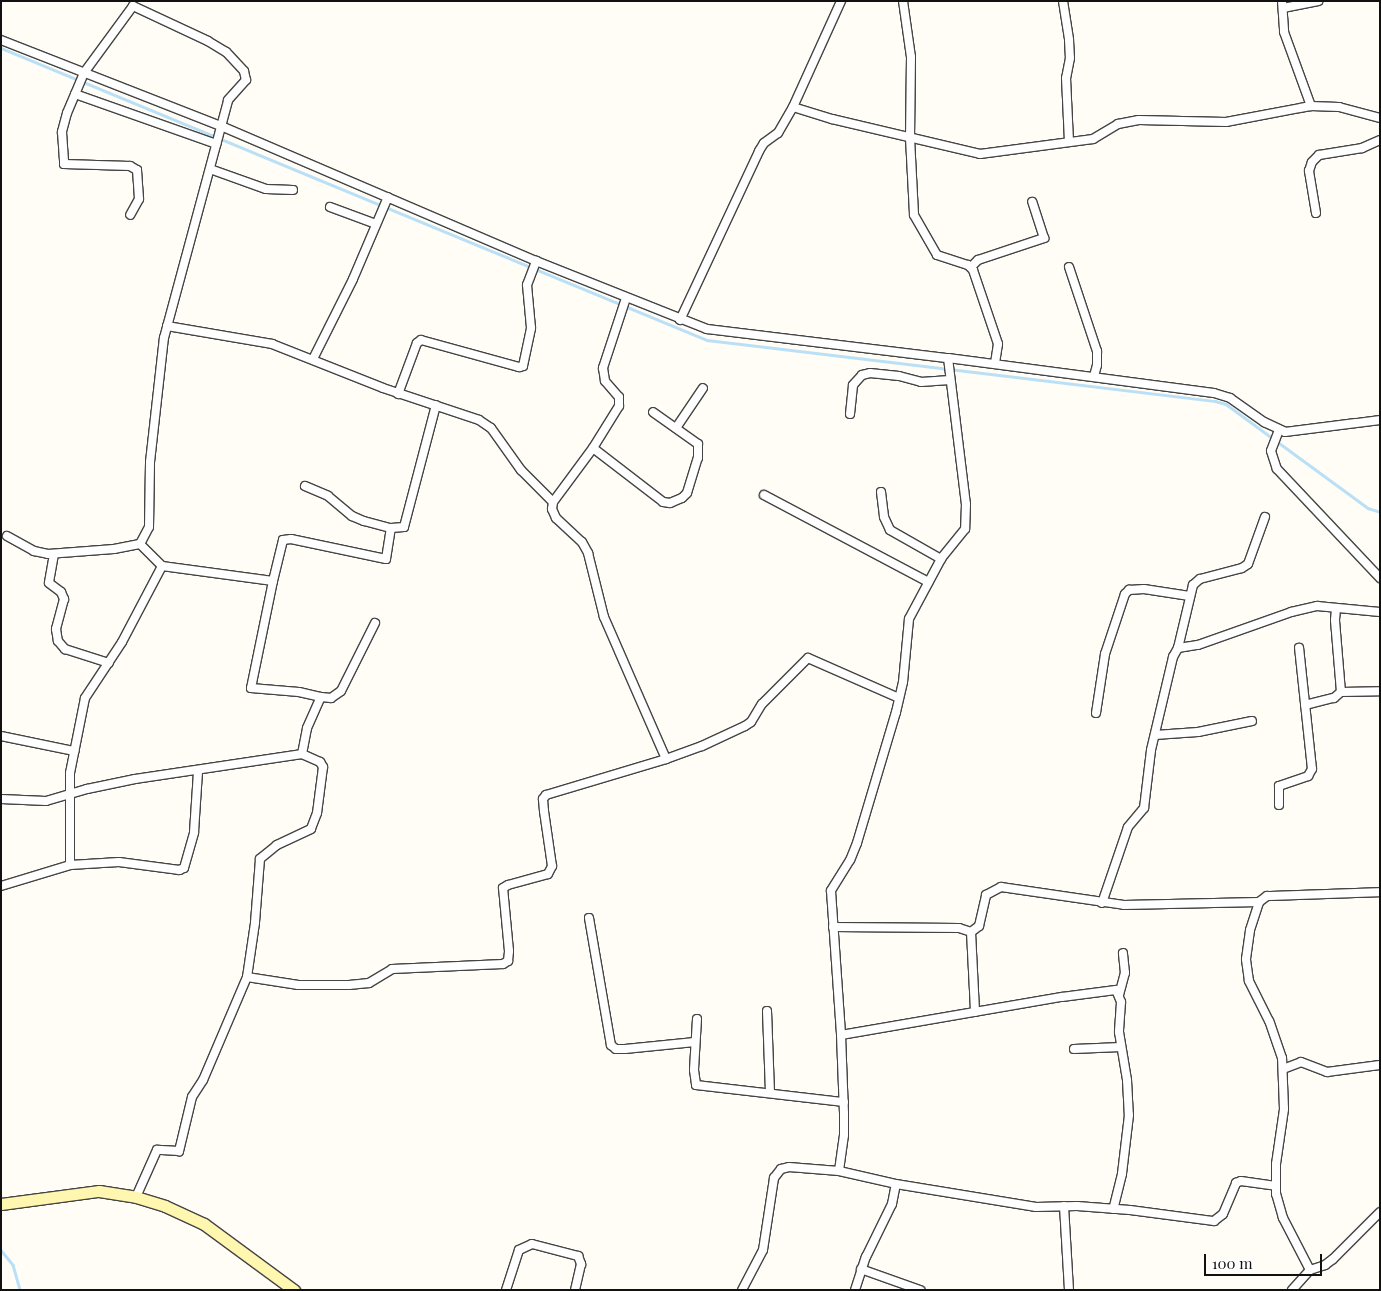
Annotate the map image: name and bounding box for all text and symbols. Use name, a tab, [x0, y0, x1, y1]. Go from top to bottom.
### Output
scale bar	[1206, 1244, 1324, 1276]
text: 100 m	[1212, 1253, 1253, 1273]

